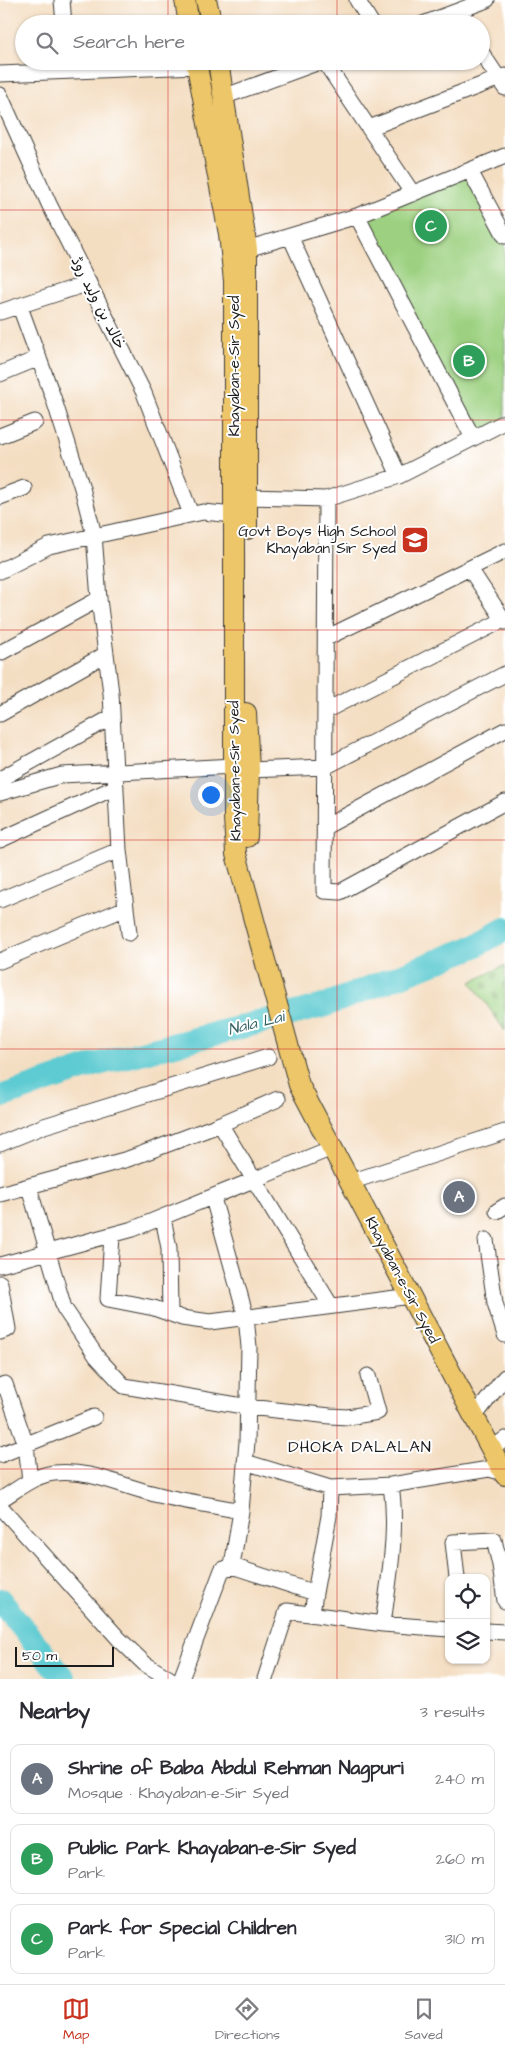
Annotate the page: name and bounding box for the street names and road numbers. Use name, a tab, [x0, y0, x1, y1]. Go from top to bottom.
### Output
street label: خالد بن ولید روڈ	[66, 253, 130, 353]
street label: Khayaban-e-Sir Syed	[224, 295, 246, 436]
street label: Khayaban-e-Sir Syed	[223, 700, 248, 842]
street label: Khayaban-e-Sir Syed	[359, 1213, 444, 1348]

